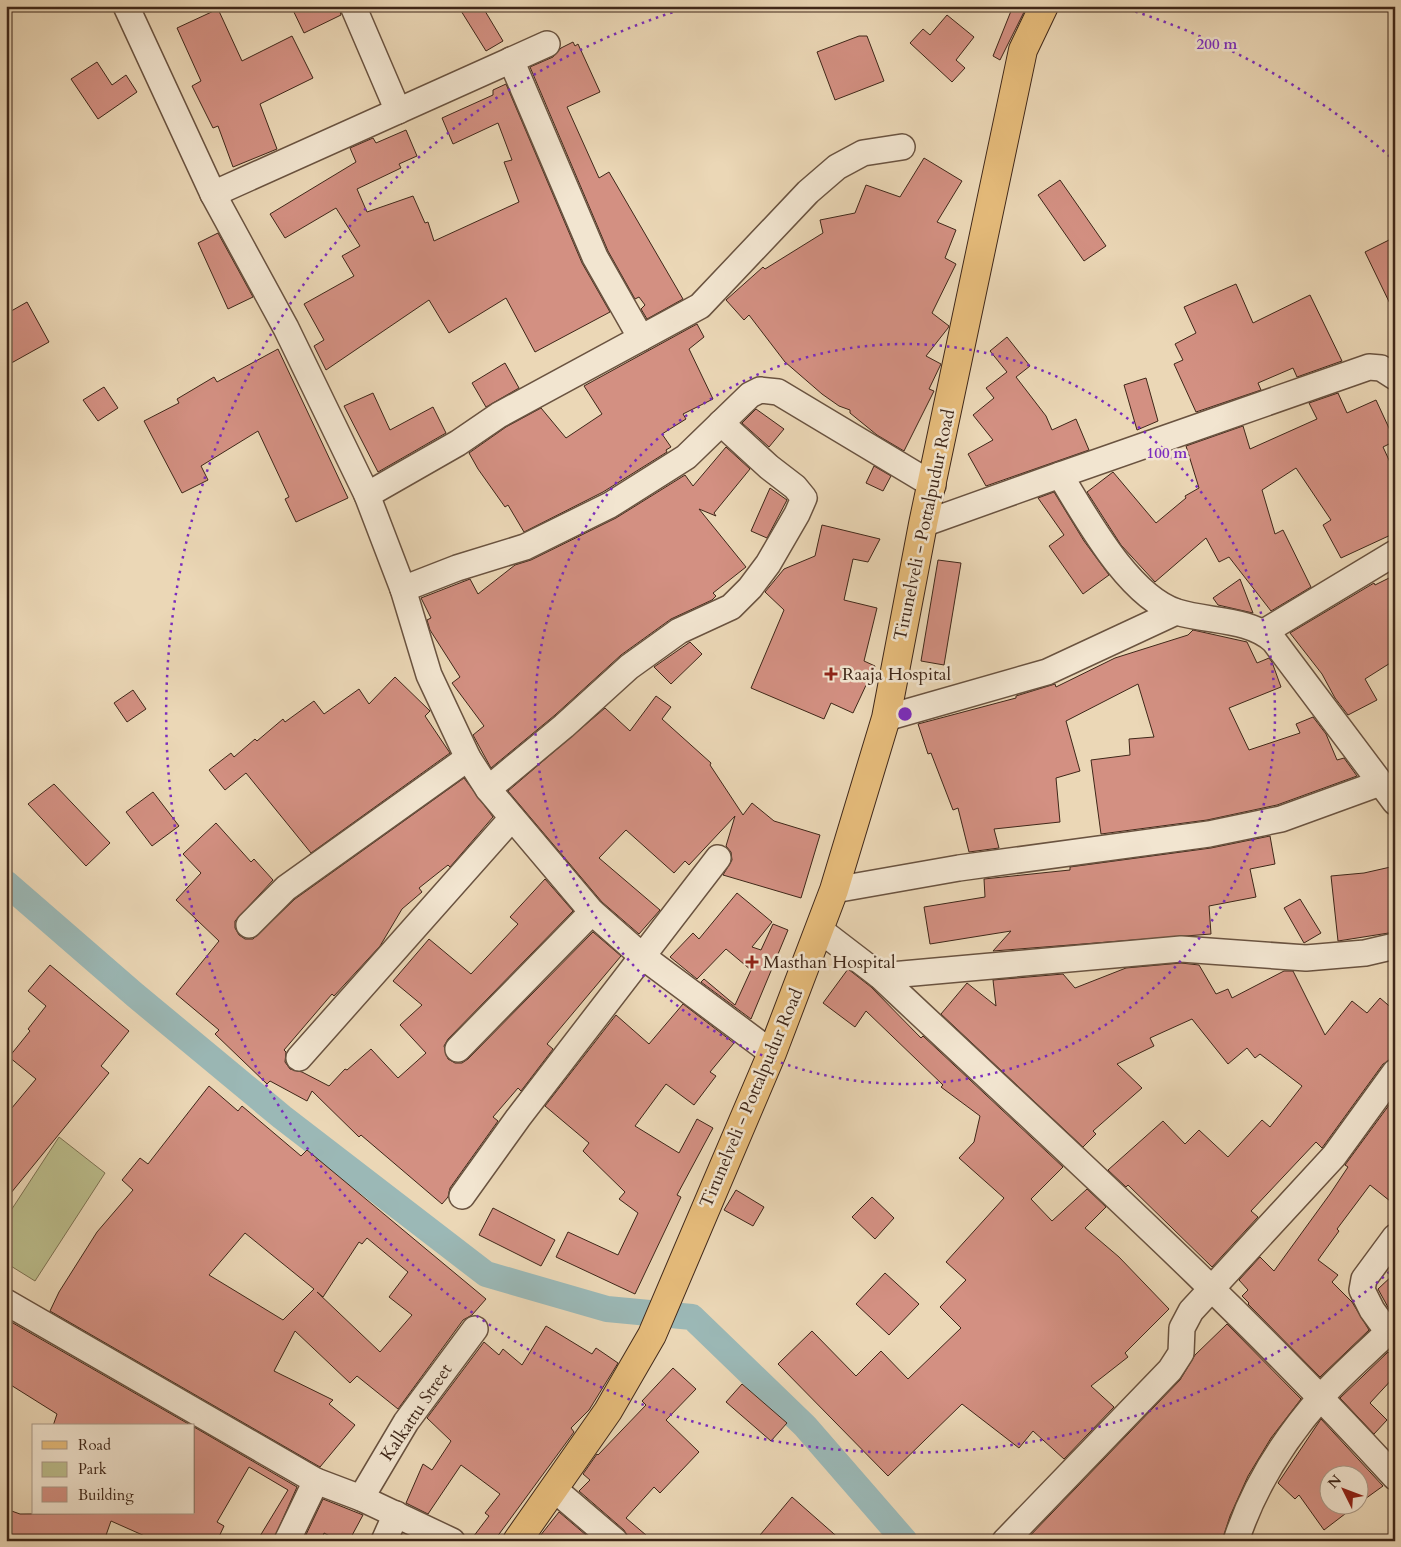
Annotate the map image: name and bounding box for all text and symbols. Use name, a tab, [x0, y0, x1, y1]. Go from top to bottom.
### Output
text: 200 m	[1197, 34, 1238, 54]
street label: Tirunelveli - Pottalpudur Road	[888, 407, 961, 643]
text: 100 m	[1147, 443, 1188, 463]
place label: Raaja Hospital	[842, 662, 952, 687]
marker: Raaja Hospital	[824, 667, 838, 681]
centre of rings	[896, 705, 914, 723]
place label: Masthan Hospital	[763, 950, 896, 975]
marker: Masthan Hospital	[745, 955, 759, 969]
street label: Tirunelveli - Pottalpudur Road	[694, 984, 809, 1212]
street label: Kalkattu Street	[375, 1358, 458, 1466]
legend	[32, 1424, 195, 1514]
text: Road	[78, 1435, 111, 1455]
text: Park	[78, 1459, 107, 1479]
north arrow	[1318, 1464, 1368, 1514]
text: N	[1324, 1471, 1346, 1493]
text: Building	[78, 1485, 134, 1505]

